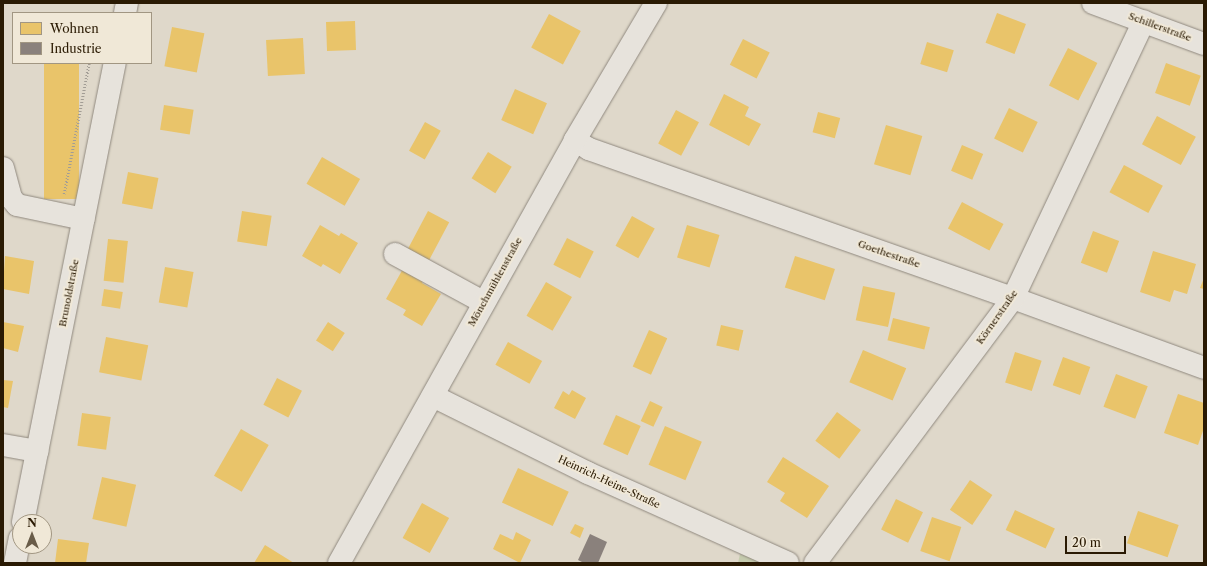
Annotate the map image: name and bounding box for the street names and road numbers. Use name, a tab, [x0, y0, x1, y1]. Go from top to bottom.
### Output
street label: Schillerstraße	[1127, 10, 1193, 44]
street label: Mönchmühlenstraße	[466, 235, 524, 329]
street label: Goethestraße	[856, 238, 922, 270]
street label: Brunoldstraße	[57, 258, 81, 328]
street label: Körnerstraße	[974, 287, 1020, 347]
street label: Heinrich-Heine-Straße	[556, 453, 662, 511]

